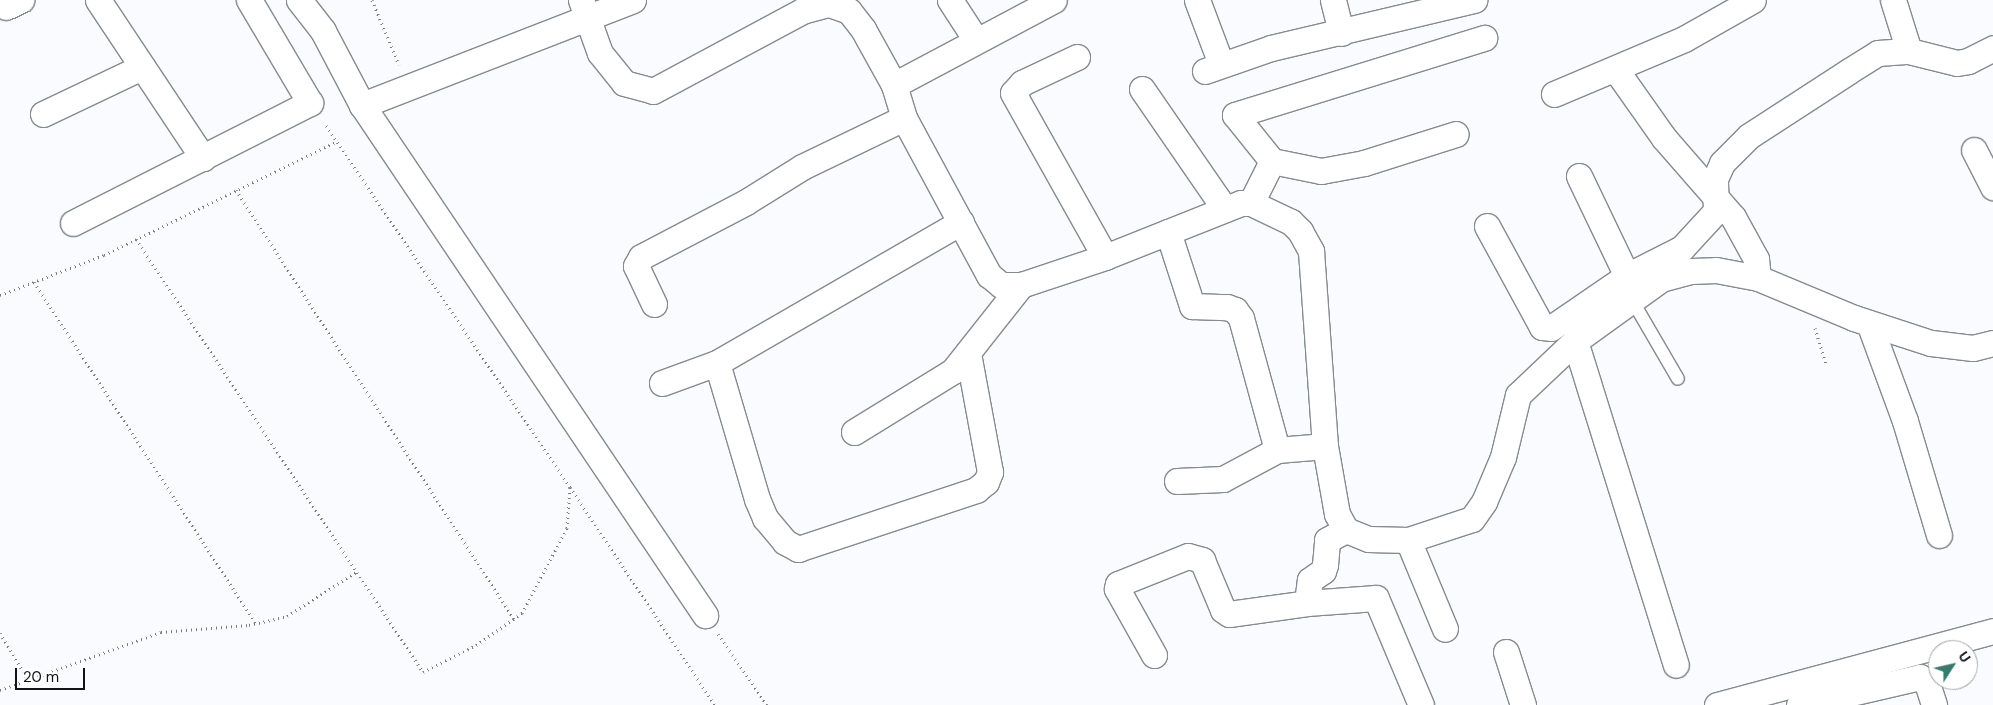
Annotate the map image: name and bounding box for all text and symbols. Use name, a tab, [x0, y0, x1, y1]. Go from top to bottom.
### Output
north arrow	[1928, 640, 1978, 690]
text: U	[1954, 648, 1975, 666]
scale bar	[18, 658, 88, 690]
text: 20 m	[23, 667, 59, 687]

